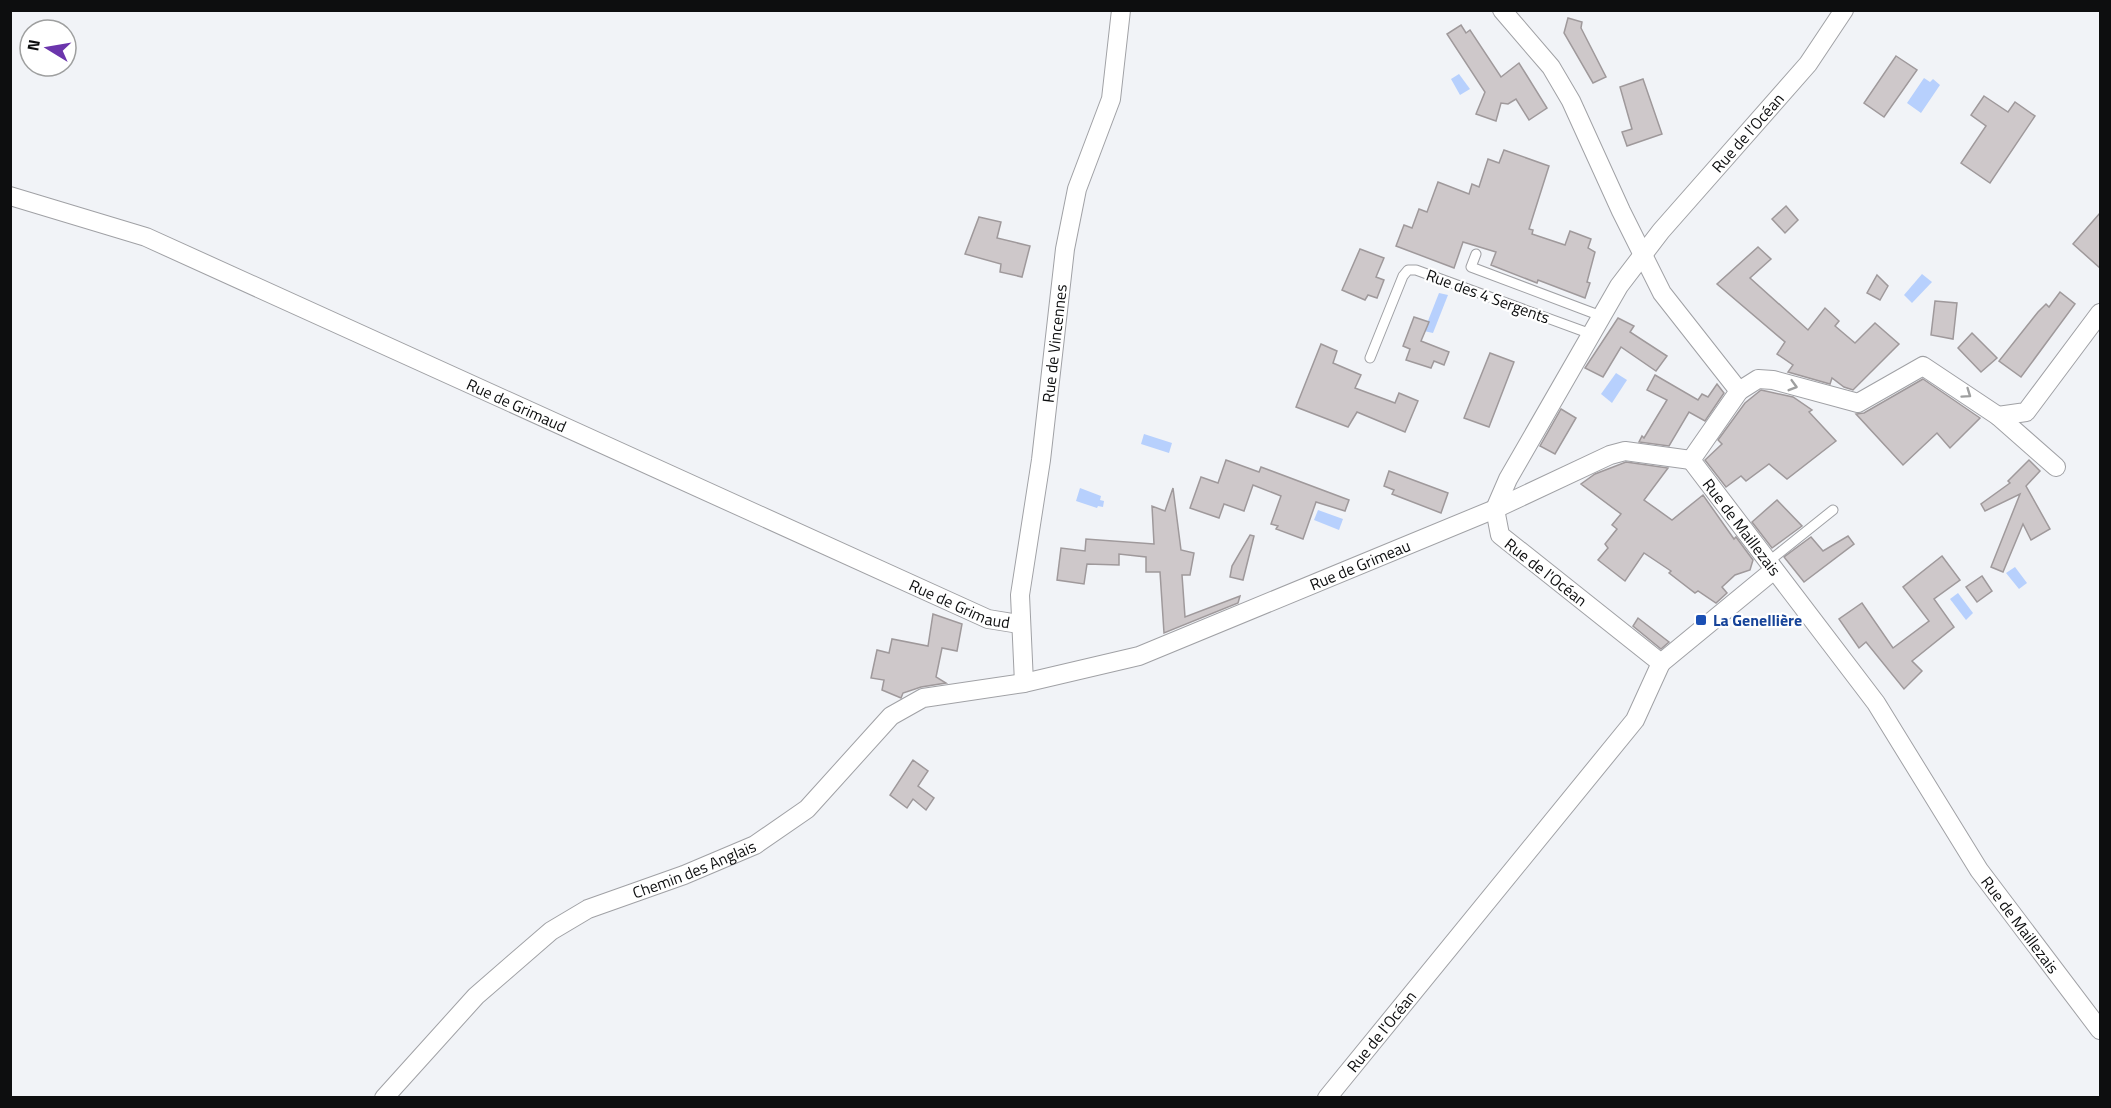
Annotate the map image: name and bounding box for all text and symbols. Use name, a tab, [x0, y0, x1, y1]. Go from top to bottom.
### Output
north arrow	[18, 18, 78, 78]
text: N	[20, 37, 46, 53]
street label: Rue de l'Océan	[1706, 87, 1789, 178]
street label: Rue des 4 Sergents	[1423, 262, 1553, 330]
street label: Rue de Vincennes	[1036, 283, 1073, 404]
street label: Rue de Grimaud	[463, 372, 570, 438]
one-way arrow	[1788, 379, 1798, 391]
one-way arrow	[1960, 387, 1971, 398]
street label: Rue de Maillezais	[1697, 473, 1787, 581]
street label: Rue de l'Océan	[1500, 532, 1592, 612]
street label: Rue de Grimeau	[1306, 533, 1414, 596]
street label: Rue de Grimaud	[905, 573, 1012, 634]
place label: La Genellière	[1713, 608, 1802, 632]
marker: La Genellière	[1694, 613, 1708, 627]
street label: Chemin des Anglais	[629, 834, 760, 904]
street label: Rue de Maillezais	[1976, 871, 2065, 979]
street label: Rue de l'Océan	[1341, 985, 1422, 1077]

